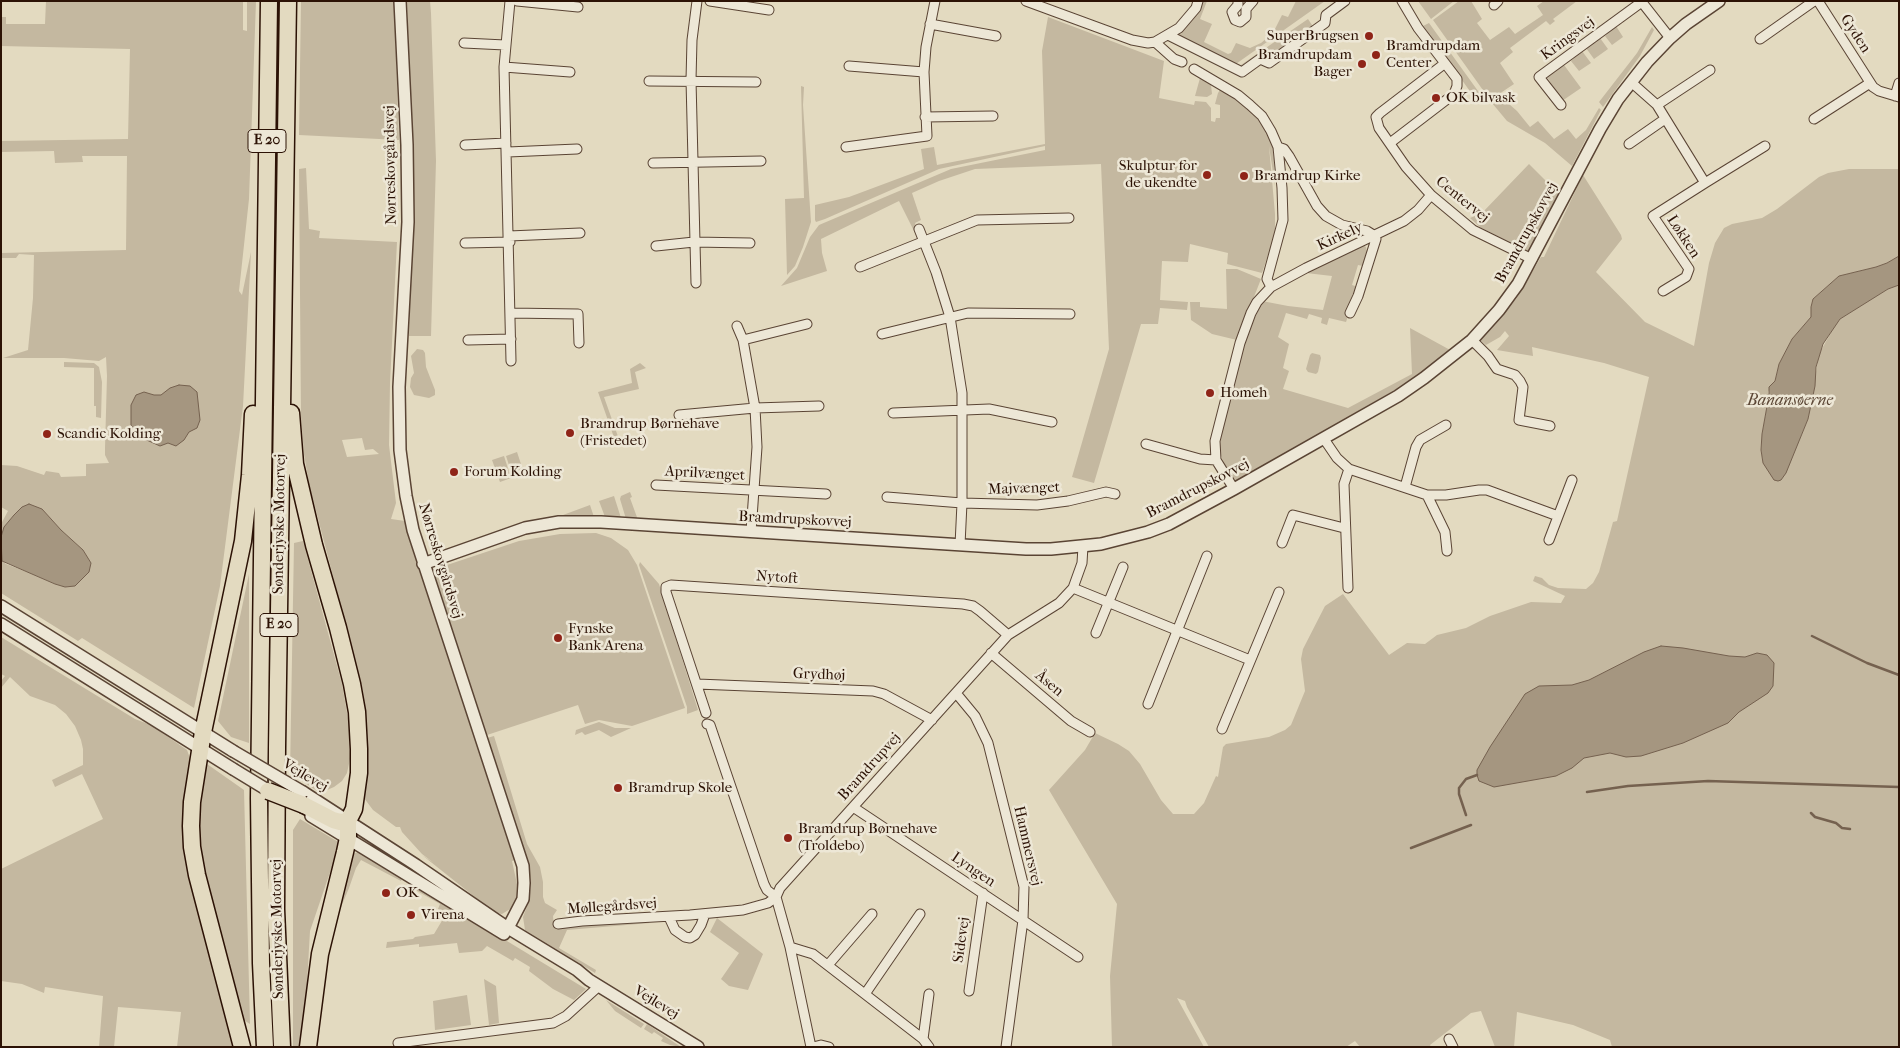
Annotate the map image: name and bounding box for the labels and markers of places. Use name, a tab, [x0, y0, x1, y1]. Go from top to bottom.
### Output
place label: SuperBrugsen	[1267, 27, 1359, 45]
marker: SuperBrugsen	[1363, 30, 1375, 42]
place label: Bramdrupdam Center	[1386, 37, 1480, 72]
place label: Bramdrupdam Bager	[1258, 46, 1352, 81]
marker: Bramdrupdam Center	[1370, 49, 1382, 61]
marker: Bramdrupdam Bager	[1356, 58, 1368, 70]
place label: OK bilvask	[1446, 89, 1516, 107]
marker: OK bilvask	[1430, 92, 1442, 104]
place label: Skulptur for de ukendte	[1119, 157, 1197, 192]
place label: Bramdrup Kirke	[1254, 167, 1360, 185]
marker: Skulptur for de ukendte	[1201, 169, 1213, 181]
marker: Bramdrup Kirke	[1238, 170, 1250, 182]
place label: Homeh	[1220, 384, 1267, 402]
marker: Homeh	[1204, 387, 1216, 399]
place label: Bramdrup Børnehave (Fristedet)	[580, 415, 719, 450]
place label: Scandic Kolding	[57, 425, 161, 443]
marker: Bramdrup Børnehave (Fristedet)	[564, 427, 576, 439]
marker: Scandic Kolding	[41, 428, 53, 440]
place label: Forum Kolding	[464, 463, 562, 481]
marker: Forum Kolding	[448, 466, 460, 478]
place label: Fynske Bank Arena	[568, 620, 643, 655]
marker: Fynske Bank Arena	[552, 632, 564, 644]
place label: Bramdrup Skole	[628, 779, 732, 797]
marker: Bramdrup Skole	[612, 782, 624, 794]
place label: Bramdrup Børnehave (Troldebo)	[798, 820, 937, 855]
marker: Bramdrup Børnehave (Troldebo)	[782, 832, 794, 844]
place label: OK	[396, 884, 419, 902]
marker: OK	[380, 887, 392, 899]
place label: Virena	[421, 906, 465, 924]
marker: Virena	[405, 909, 417, 921]

